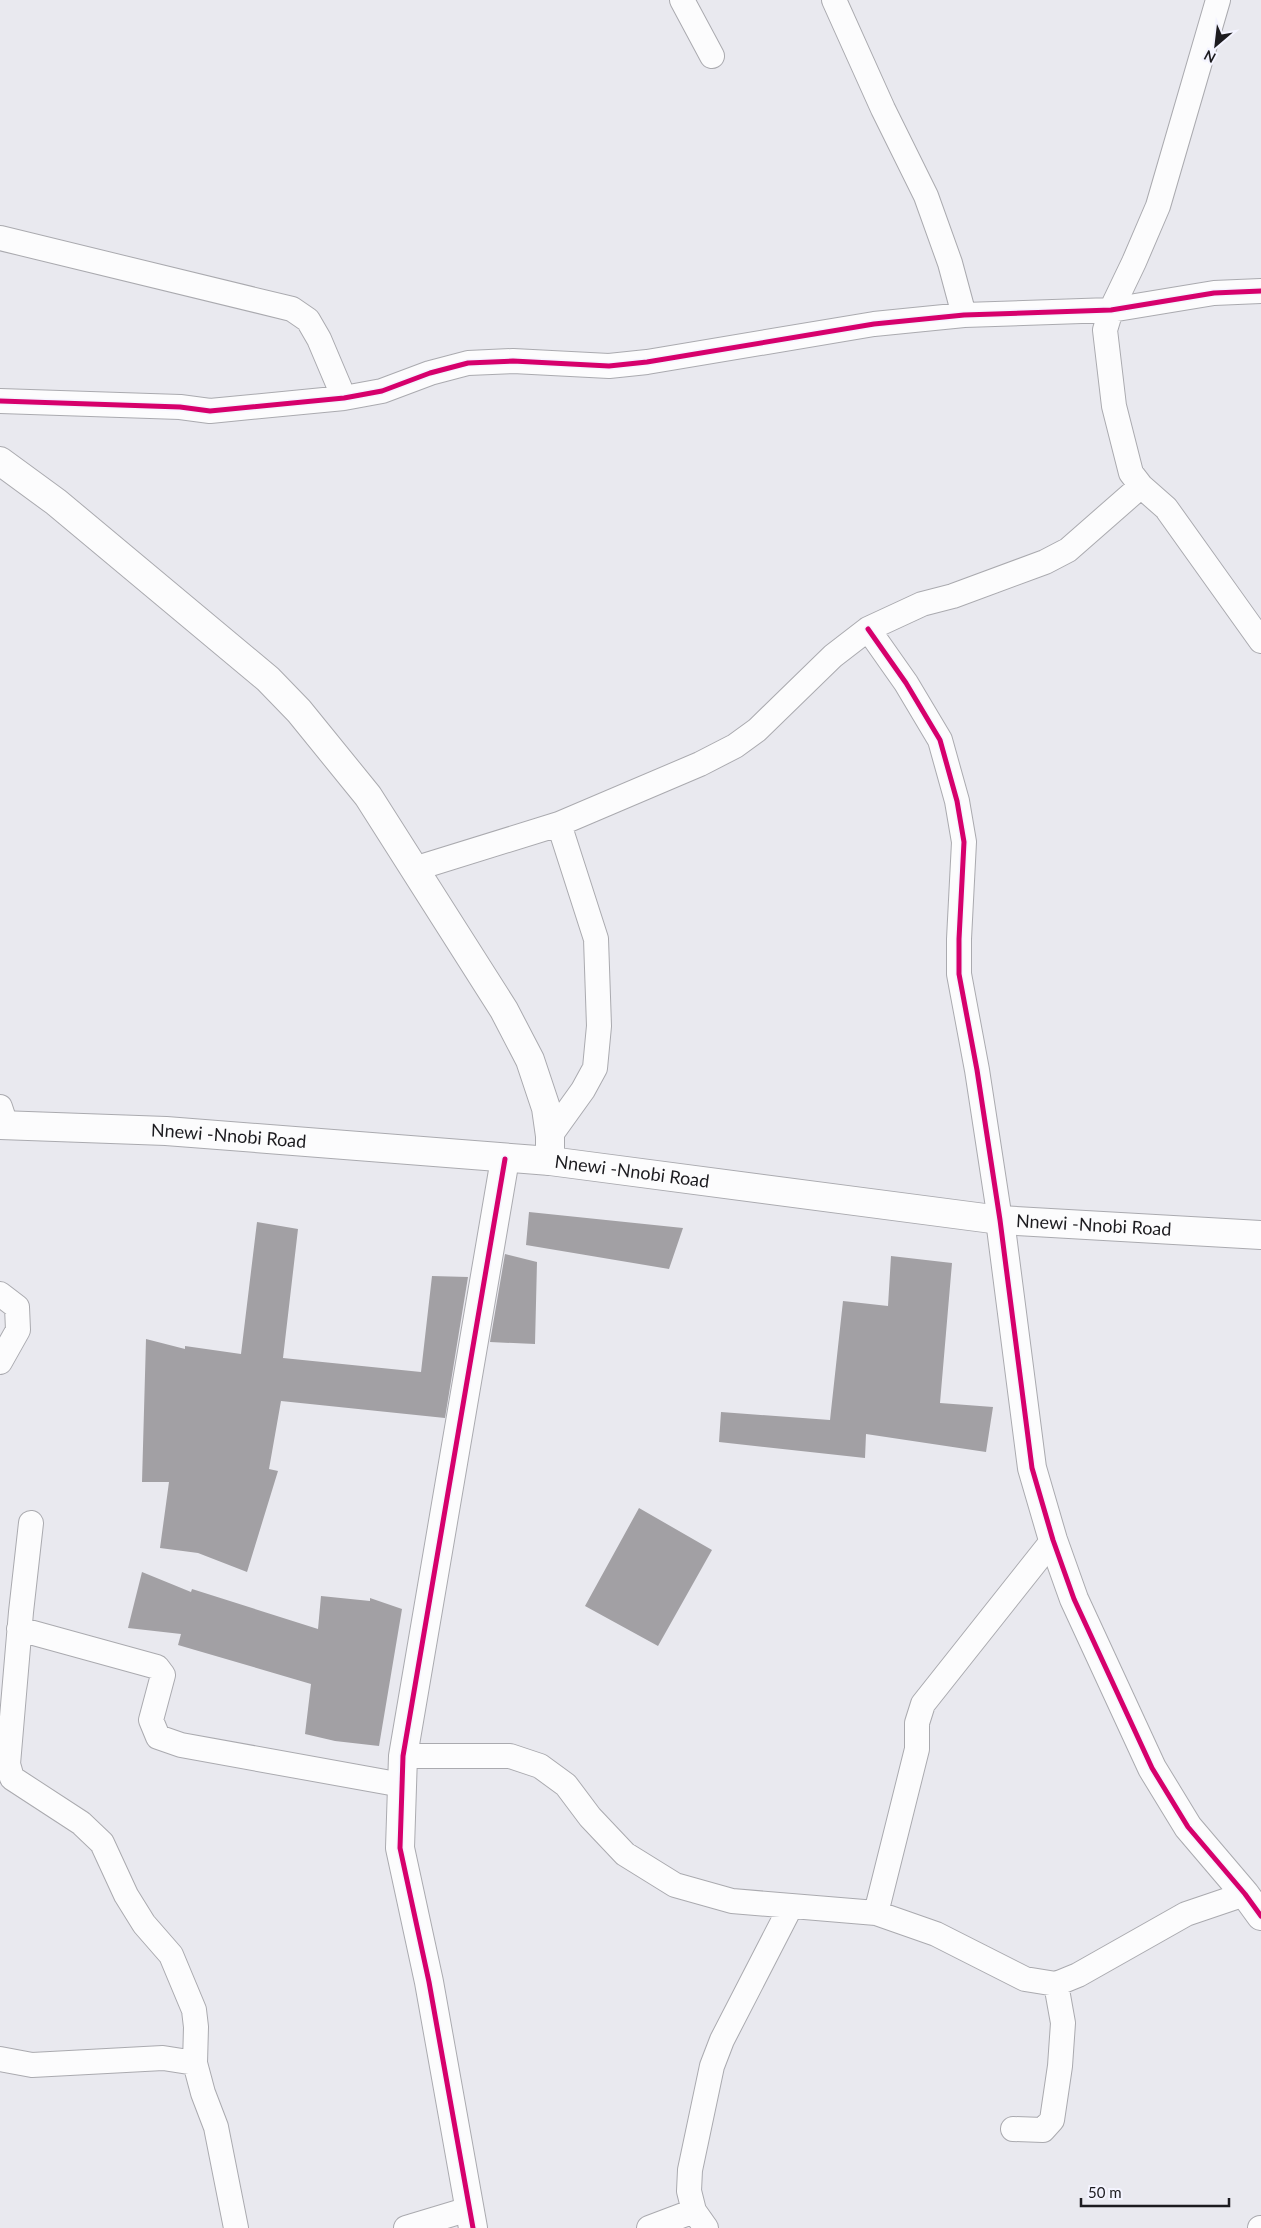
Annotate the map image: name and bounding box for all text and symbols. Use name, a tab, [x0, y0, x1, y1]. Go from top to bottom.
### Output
north arrow	[1191, 20, 1241, 70]
text: N	[1201, 47, 1218, 67]
street label: Nnewi -Nnobi Road	[151, 1118, 307, 1152]
street label: Nnewi -Nnobi Road	[554, 1150, 711, 1192]
street label: Nnewi -Nnobi Road	[1015, 1209, 1172, 1240]
scale bar	[1081, 2176, 1228, 2208]
text: 50 m	[1088, 2183, 1122, 2201]

